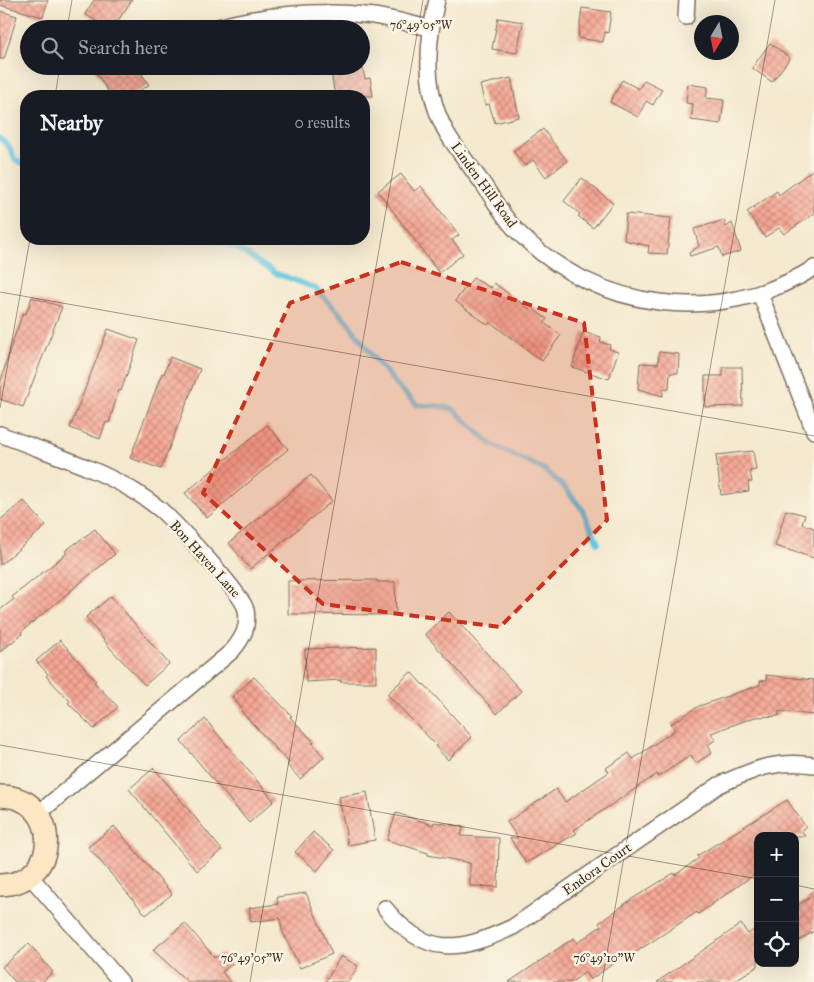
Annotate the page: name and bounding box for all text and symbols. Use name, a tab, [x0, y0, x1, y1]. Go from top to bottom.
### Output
north arrow	[694, 15, 739, 60]
text: 76°49'05"W	[390, 18, 453, 32]
search box	[20, 20, 370, 75]
icon: search	[38, 34, 66, 62]
text: Search here	[78, 36, 168, 59]
text: Nearby	[40, 110, 103, 136]
text: 0 results	[295, 113, 350, 132]
street label: Linden Hill Road	[447, 139, 521, 231]
street label: Bon Haven Lane	[166, 517, 244, 601]
map controls	[754, 832, 799, 967]
button: +	[754, 832, 799, 877]
street label: Endora Court	[559, 839, 635, 899]
button: −	[754, 877, 799, 922]
button: locate	[754, 922, 799, 967]
text: 76°49'05"W	[221, 951, 284, 965]
text: 76°49'10"W	[573, 951, 635, 965]

